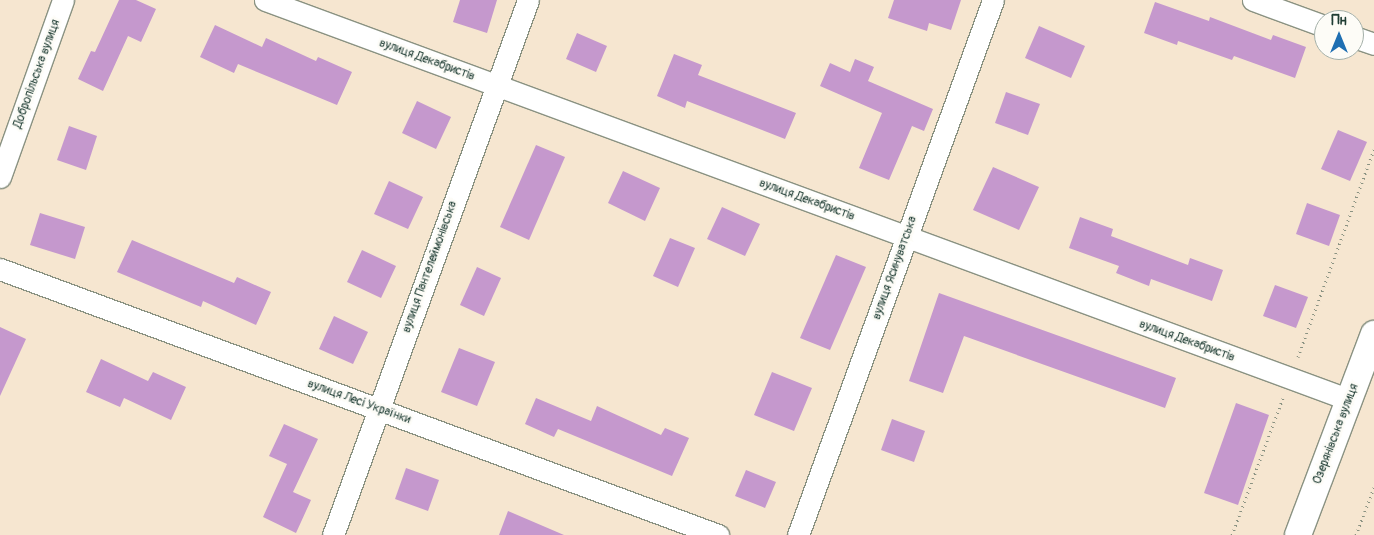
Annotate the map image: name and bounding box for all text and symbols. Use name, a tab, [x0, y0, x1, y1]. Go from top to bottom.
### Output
north arrow	[1314, 10, 1364, 60]
text: Пн	[1331, 12, 1347, 29]
street label: Добропільська вулиця	[11, 18, 63, 130]
street label: вулиця Декабристів	[377, 36, 477, 84]
street label: вулиця Декабристів	[757, 176, 857, 224]
street label: вулиця Пантелеймонівська	[399, 199, 461, 335]
street label: вулиця Ясинуватська	[870, 214, 920, 322]
street label: вулиця Декабристів	[1137, 317, 1237, 365]
street label: вулиця Лесі Українки	[306, 377, 412, 427]
street label: Озерянівська вулиця	[1310, 382, 1362, 486]

